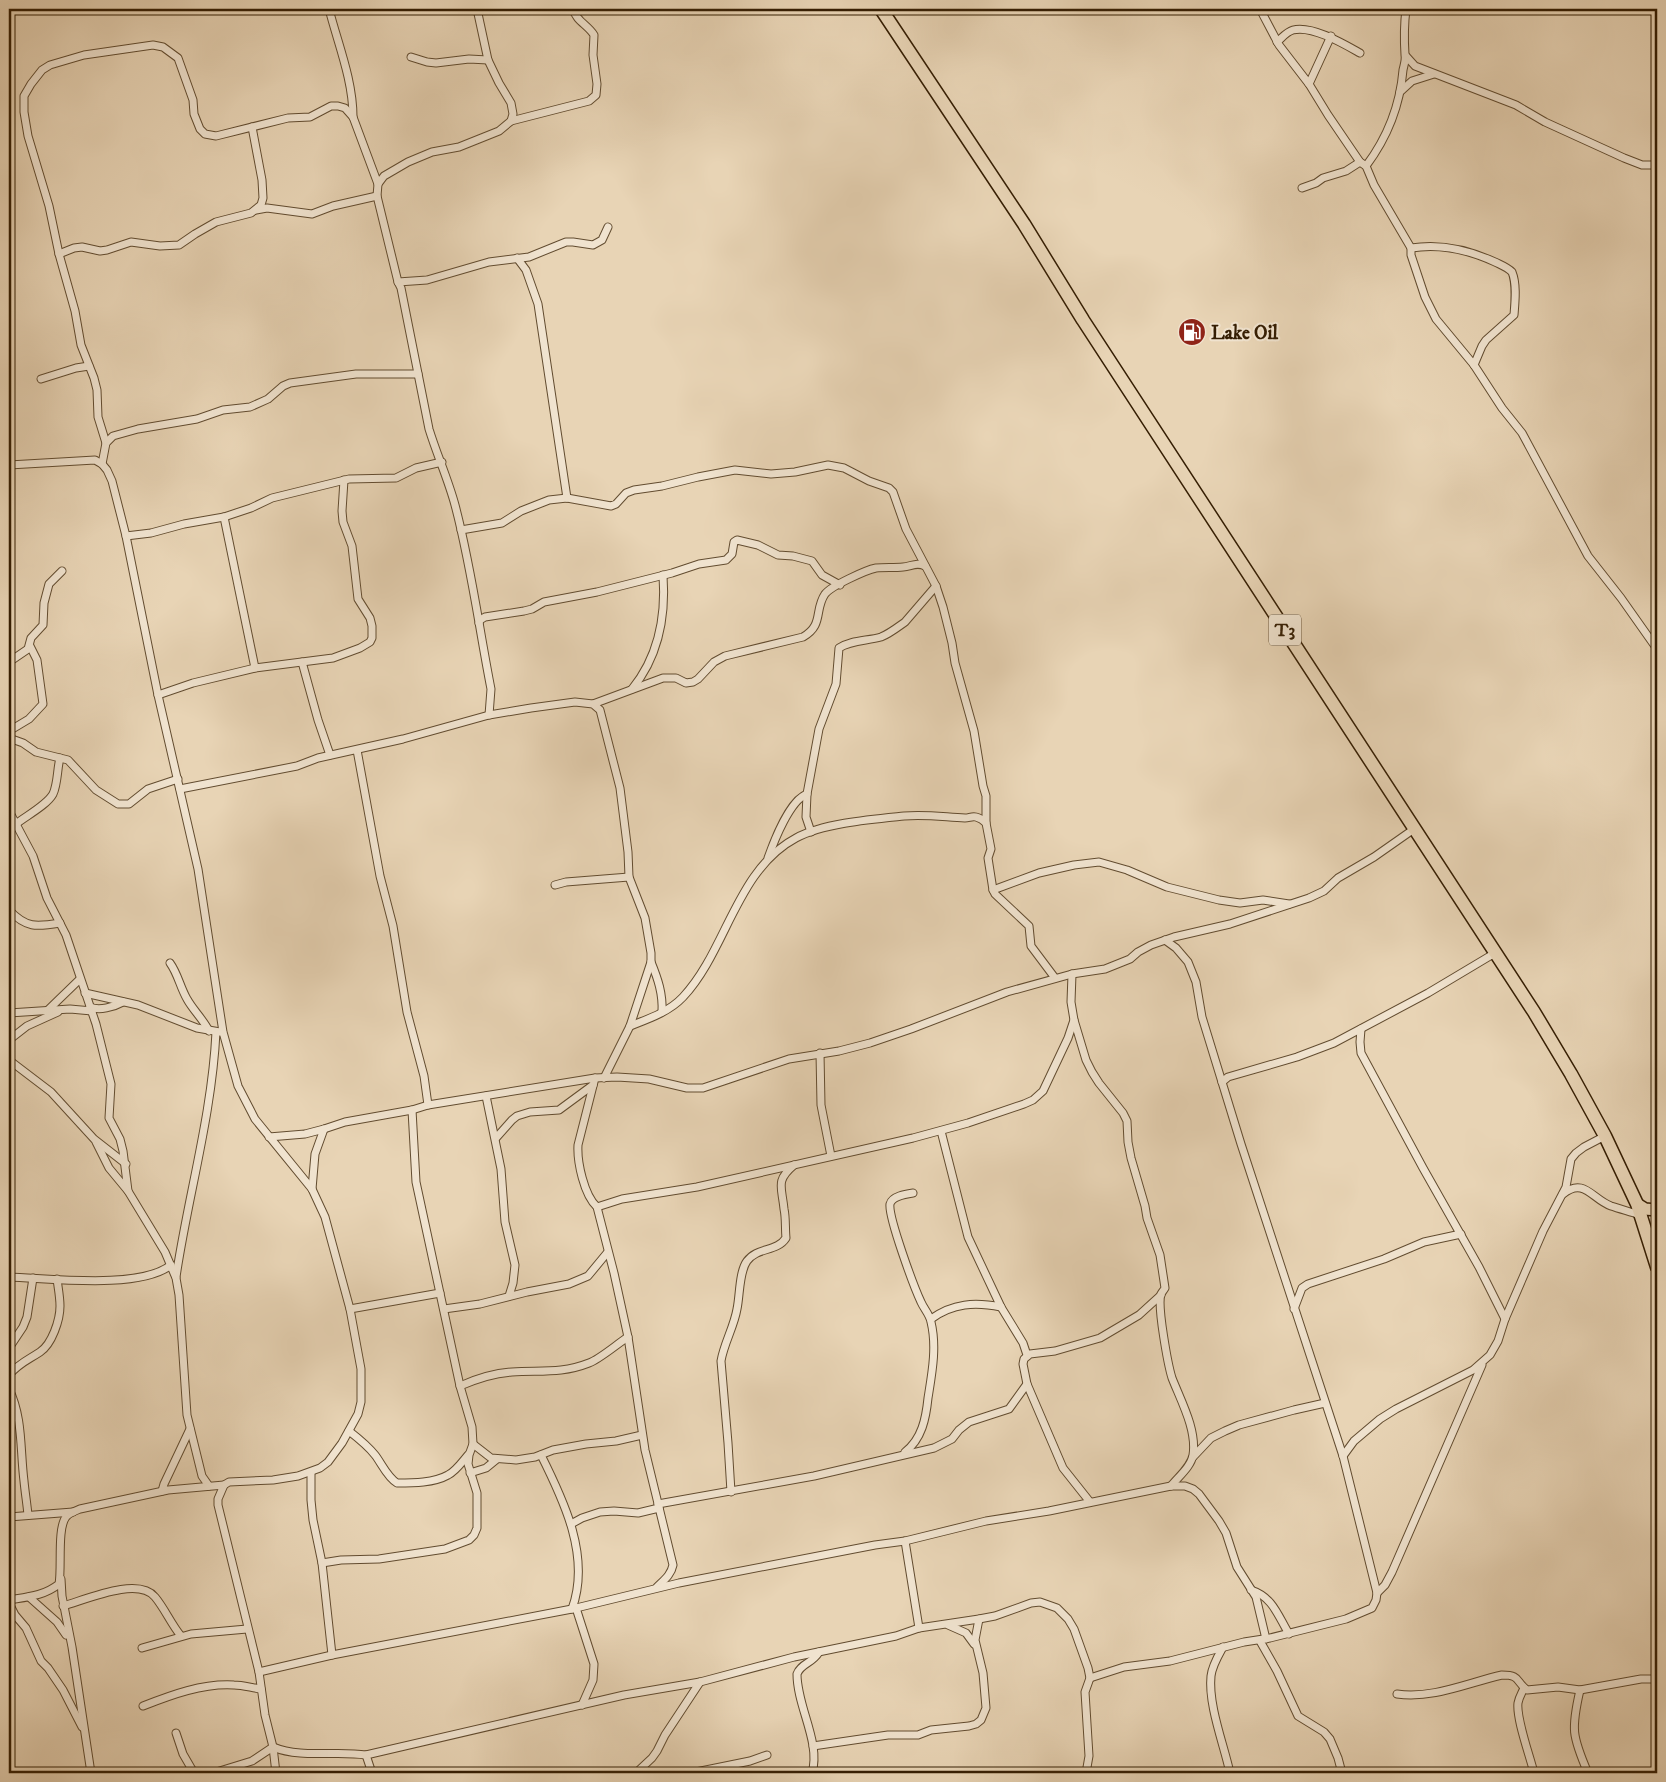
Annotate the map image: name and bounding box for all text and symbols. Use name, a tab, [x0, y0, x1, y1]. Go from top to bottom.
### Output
fuel station icon: Lake Oil	[1177, 317, 1207, 347]
place label: Lake Oil	[1211, 322, 1278, 345]
road number: T3	[1269, 614, 1301, 646]

